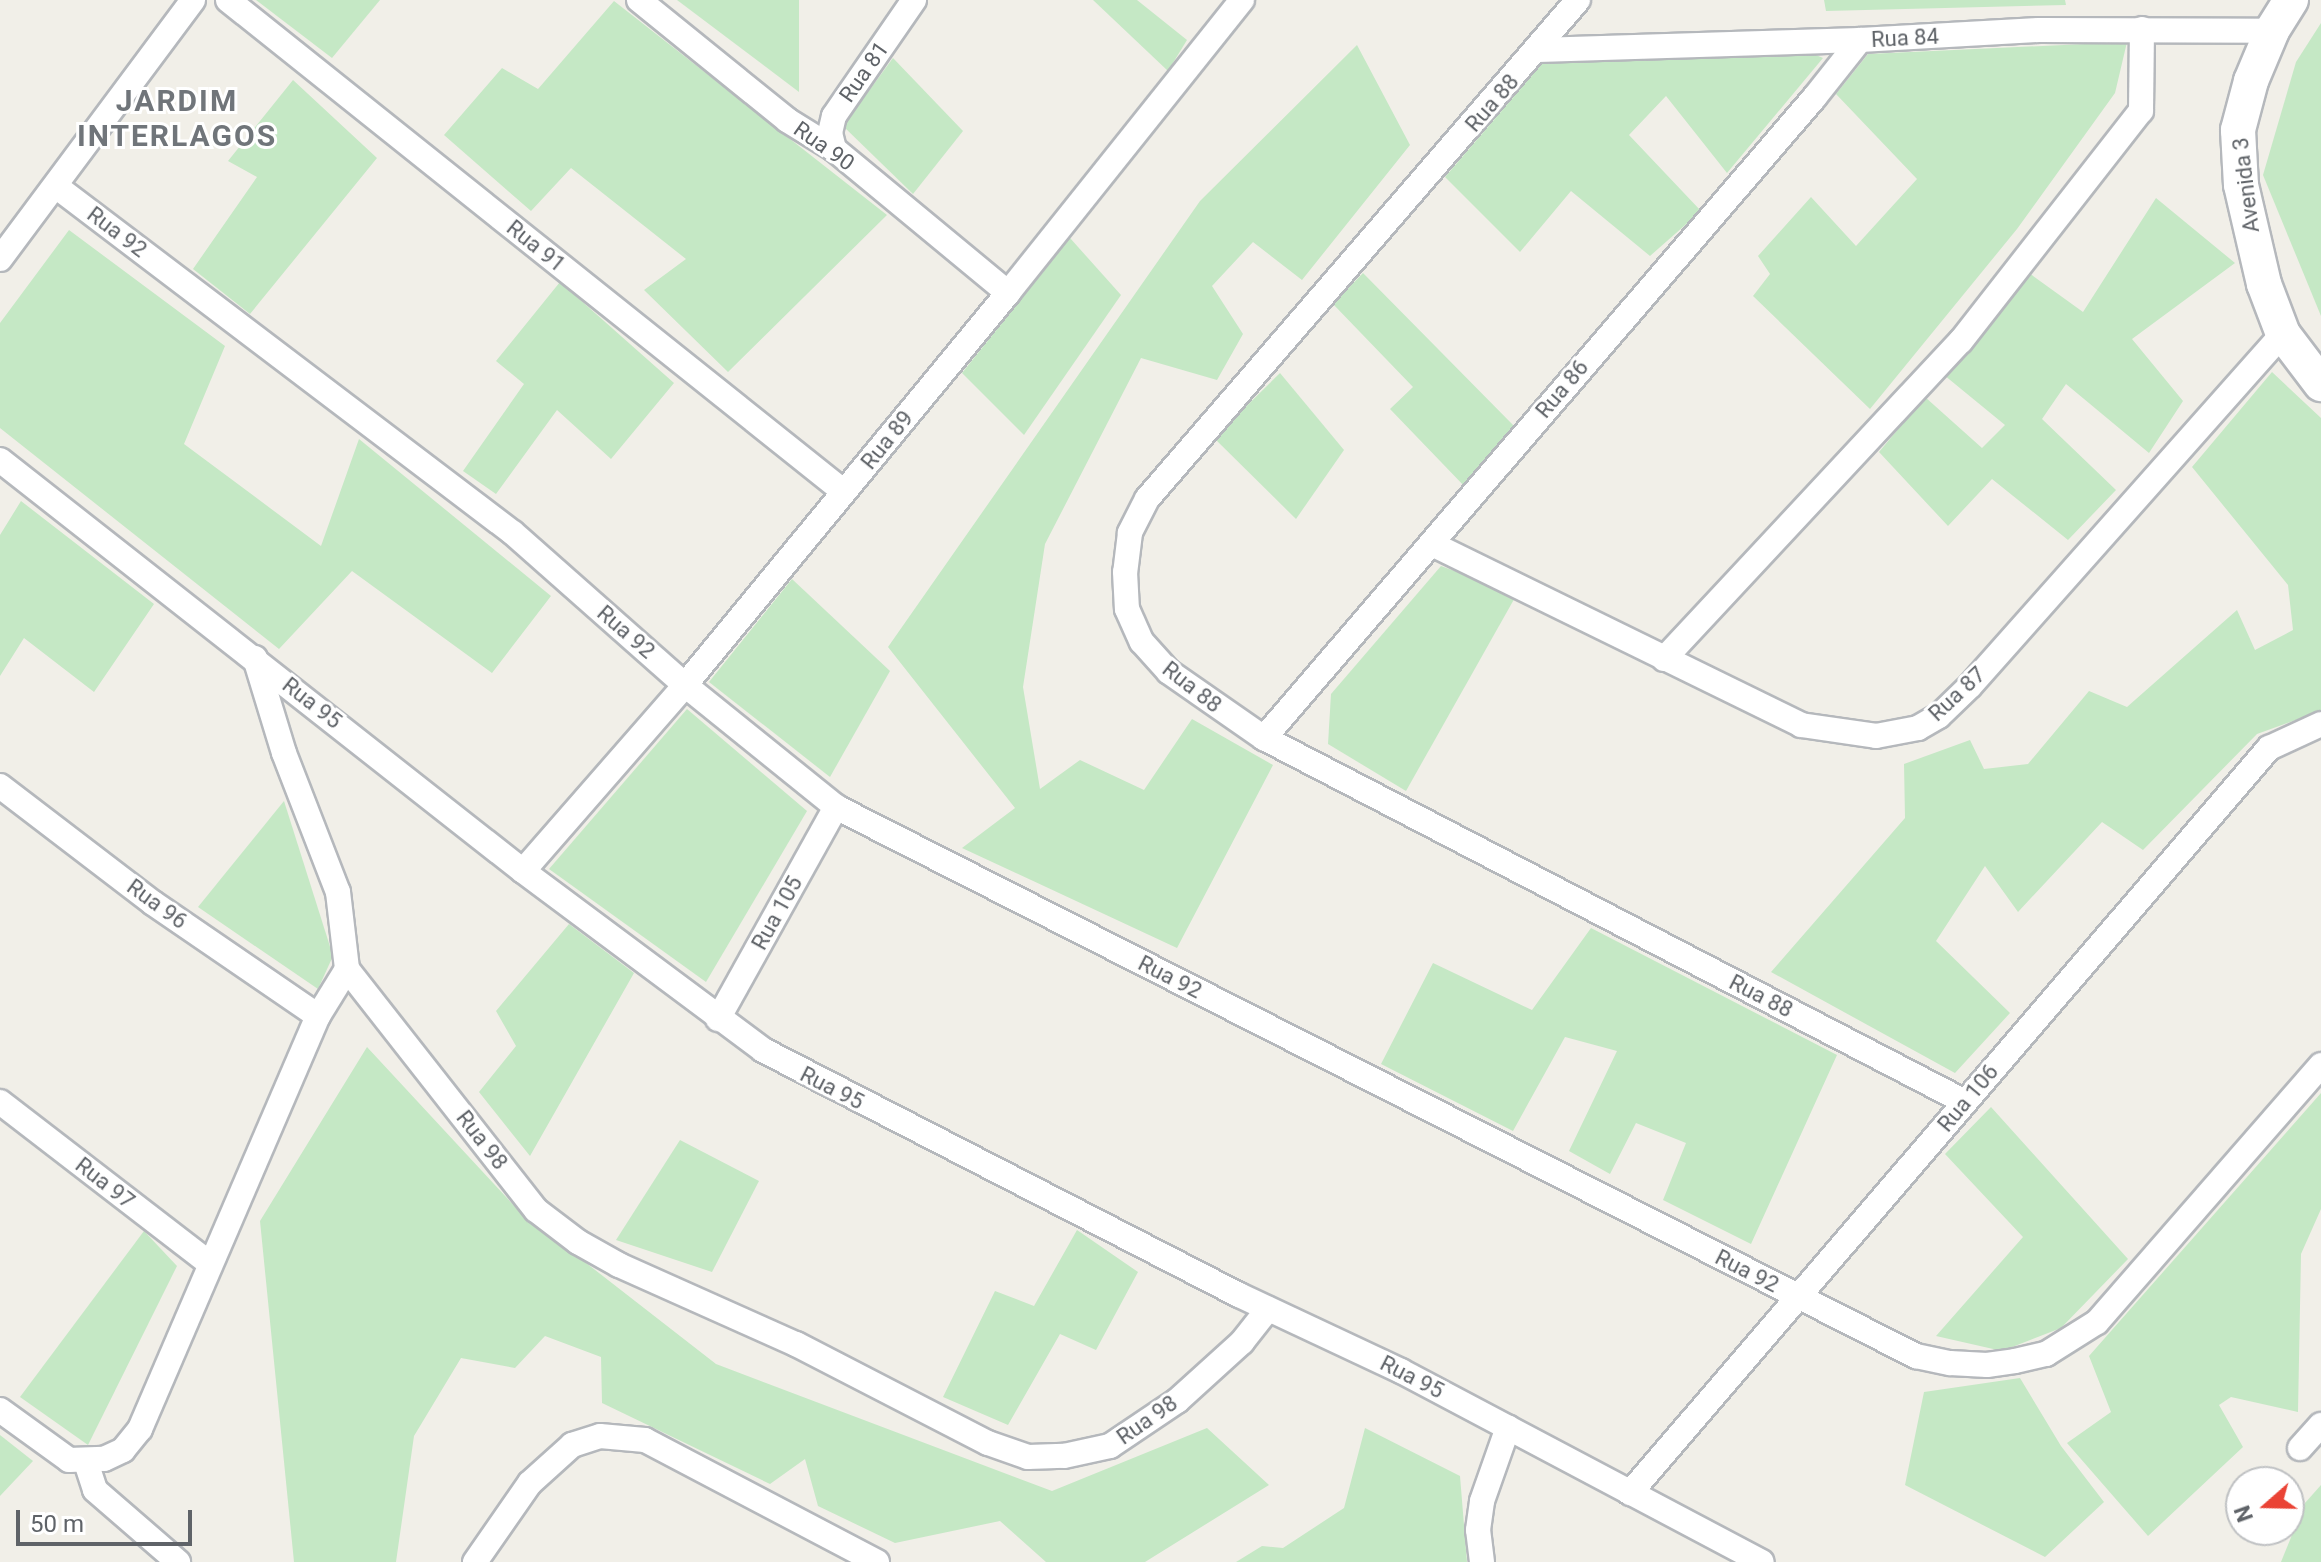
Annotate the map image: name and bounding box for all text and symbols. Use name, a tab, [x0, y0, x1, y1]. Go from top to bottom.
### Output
street label: Rua 84	[1870, 23, 1940, 53]
street label: Rua 81	[834, 37, 894, 107]
street label: Rua 88	[1460, 69, 1524, 137]
district label: JARDIM INTERLAGOS	[77, 83, 277, 154]
street label: Rua 90	[789, 116, 859, 176]
street label: Avenida 3	[2227, 136, 2265, 234]
street label: Rua 92	[82, 201, 152, 263]
street label: Rua 91	[501, 214, 571, 278]
street label: Rua 86	[1530, 355, 1594, 423]
street label: Rua 89	[855, 405, 919, 475]
street label: Rua 92	[592, 600, 660, 664]
street label: Rua 88	[1157, 656, 1227, 718]
street label: Rua 87	[1923, 661, 1991, 727]
street label: Rua 95	[277, 672, 347, 734]
street label: Rua 105	[746, 872, 808, 954]
street label: Rua 96	[122, 873, 192, 935]
street label: Rua 92	[1134, 950, 1206, 1004]
street label: Rua 88	[1725, 969, 1797, 1023]
street label: Rua 106	[1932, 1059, 2004, 1137]
street label: Rua 95	[796, 1061, 868, 1115]
street label: Rua 98	[451, 1105, 513, 1175]
street label: Rua 97	[70, 1152, 140, 1214]
street label: Rua 92	[1711, 1244, 1783, 1298]
street label: Rua 95	[1376, 1350, 1448, 1404]
street label: Rua 98	[1112, 1390, 1182, 1450]
north arrow	[2225, 1466, 2305, 1546]
scale bar	[20, 1494, 196, 1544]
text: N	[2229, 1502, 2258, 1525]
text: 50 m	[30, 1510, 84, 1538]

